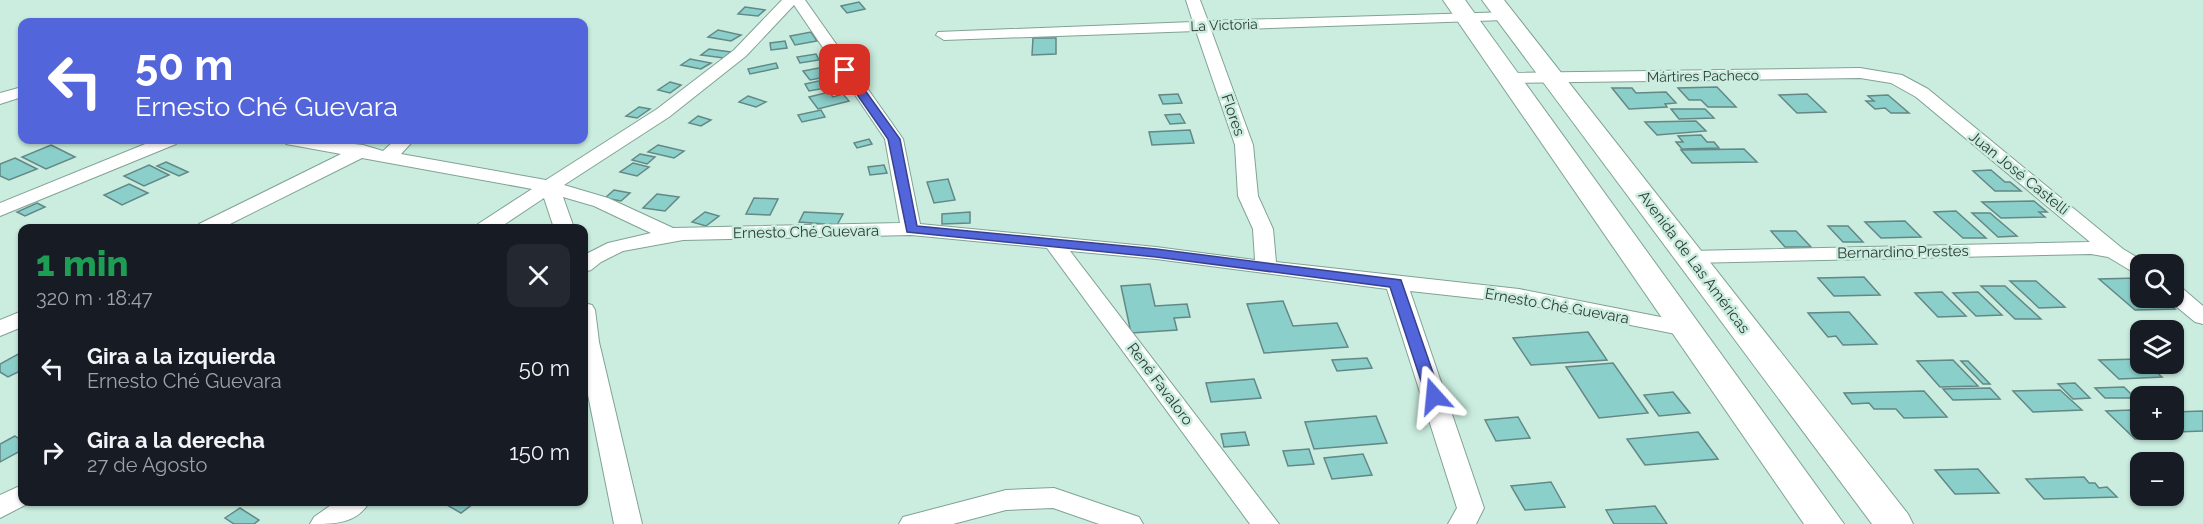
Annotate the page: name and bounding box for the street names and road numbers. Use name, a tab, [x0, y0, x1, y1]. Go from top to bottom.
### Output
street label: La Victoria	[1190, 16, 1258, 34]
street label: Mártires Pacheco	[1647, 67, 1759, 85]
street label: Flores	[1218, 92, 1248, 138]
street label: Juan José Castelli	[1965, 127, 2073, 219]
street label: Avenida de Las Américas	[1634, 187, 1754, 337]
street label: Ernesto Ché Guevara	[733, 222, 879, 242]
street label: Bernardino Prestes	[1837, 242, 1969, 262]
street label: Ernesto Ché Guevara	[1484, 284, 1630, 328]
street label: René Favaloro	[1123, 339, 1197, 429]

